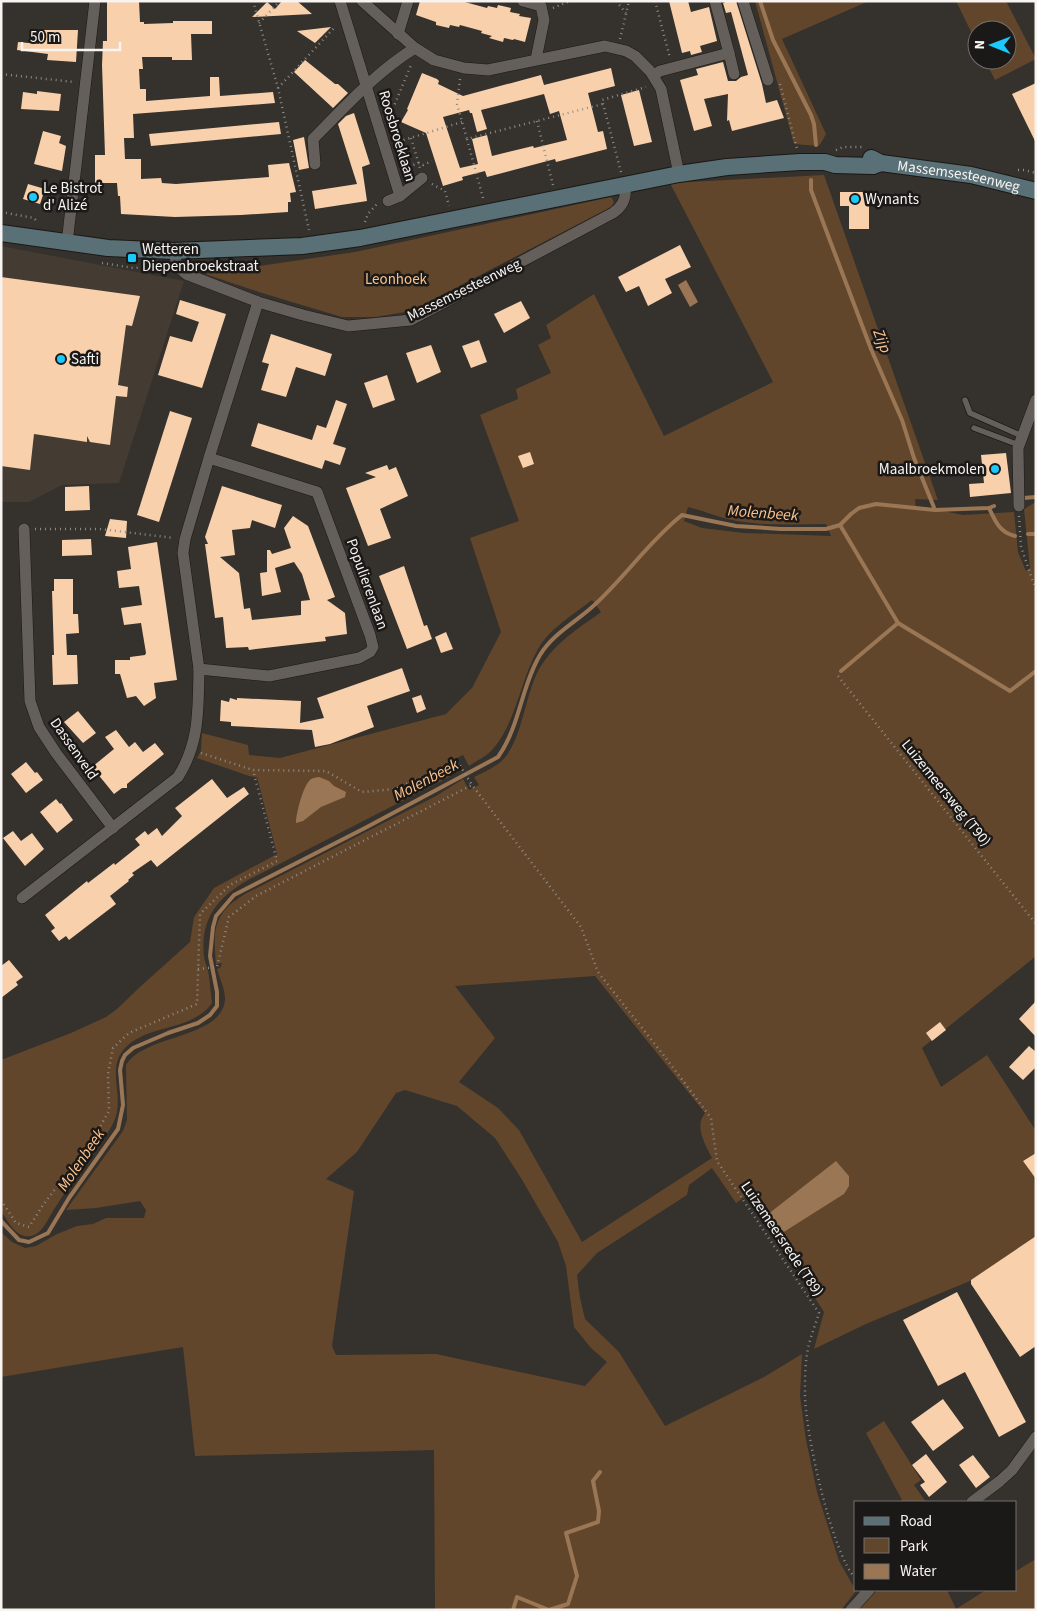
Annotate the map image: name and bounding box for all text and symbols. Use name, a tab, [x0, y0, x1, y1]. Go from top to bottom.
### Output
scale bar	[22, 20, 120, 52]
north arrow	[967, 20, 1017, 70]
text: 50 m	[30, 27, 60, 48]
text: N	[970, 40, 990, 50]
street label: Roosbroeklaan	[373, 88, 421, 184]
street label: Massemsesteenweg	[896, 155, 1023, 197]
place label: Le Bistrot d' Alizé	[43, 178, 102, 216]
place label: Wynants	[865, 189, 919, 210]
marker: Le Bistrot d' Alizé	[27, 191, 39, 203]
marker: Wynants	[849, 193, 861, 205]
place label: Wetteren Diepenbroekstraat	[142, 239, 259, 277]
marker: Wetteren Diepenbroekstraat	[126, 252, 138, 264]
street label: Massemsesteenweg	[404, 253, 525, 327]
park label: Leonhoek	[365, 269, 428, 290]
water label: Zijp	[867, 325, 897, 356]
place label: Safti	[71, 349, 99, 370]
marker: Safti	[55, 353, 67, 365]
place label: Maalbroekmolen	[879, 459, 985, 480]
marker: Maalbroekmolen	[989, 463, 1001, 475]
water label: Molenbeek	[727, 500, 800, 526]
street label: Populierenlaan	[341, 536, 393, 632]
street label: Dassenveld	[45, 714, 103, 784]
street label: Luizemeersweg (T90)	[896, 735, 996, 851]
water label: Molenbeek	[389, 753, 463, 806]
water label: Molenbeek	[52, 1124, 110, 1196]
street label: Luizemeersrede (T89)	[736, 1177, 828, 1301]
legend	[854, 1501, 1017, 1591]
text: Road	[900, 1511, 932, 1532]
text: Park	[900, 1536, 929, 1557]
text: Water	[900, 1561, 937, 1582]

